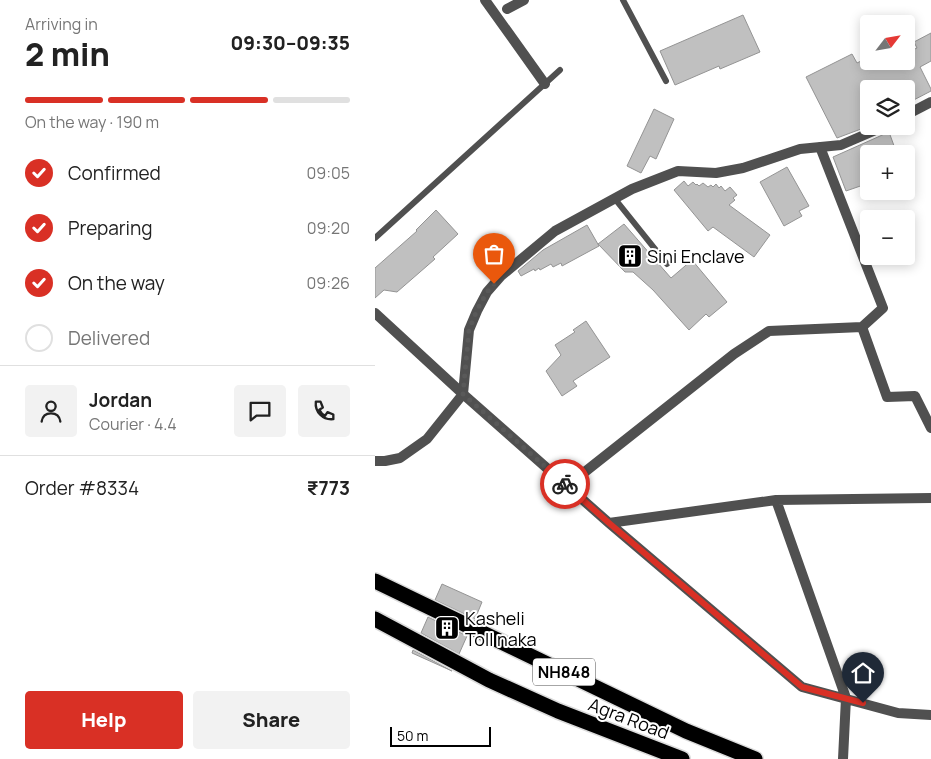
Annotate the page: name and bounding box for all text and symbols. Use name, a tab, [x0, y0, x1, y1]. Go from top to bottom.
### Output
text: Arriving in	[25, 13, 98, 35]
north arrow	[860, 15, 915, 70]
map controls	[860, 15, 915, 265]
text: 09:30–09:35	[230, 30, 350, 56]
text: 2 min	[25, 32, 110, 76]
button: layers	[860, 80, 915, 135]
text: On the way · 190 m	[25, 111, 159, 133]
button: +	[860, 145, 915, 200]
icon: check	[25, 159, 53, 187]
text: Confirmed	[68, 160, 161, 186]
text: 09:05	[307, 162, 350, 184]
button: −	[860, 210, 915, 265]
icon: check	[25, 214, 53, 242]
text: Preparing	[68, 215, 153, 241]
text: 09:20	[307, 217, 350, 239]
pin	[473, 233, 515, 284]
icon: bag	[480, 240, 508, 268]
building icon: Sini Enclave	[617, 243, 643, 269]
place label: Sini Enclave	[647, 244, 745, 268]
icon: check	[25, 269, 53, 297]
text: On the way	[68, 270, 165, 296]
text: 09:26	[306, 272, 350, 294]
text: Delivered	[68, 325, 150, 351]
button: person	[25, 385, 77, 437]
button: chat	[234, 385, 286, 437]
button: phone	[298, 385, 350, 437]
text: Jordan	[89, 387, 152, 413]
text: Courier · 4.4	[89, 413, 177, 435]
courier	[540, 459, 590, 509]
icon: bike	[551, 470, 579, 498]
text: Order #8334	[25, 475, 139, 501]
text: ₹773	[307, 475, 350, 501]
place label: Kasheli Toll naka	[465, 606, 537, 651]
building icon: Kasheli Toll naka	[434, 615, 460, 641]
pin	[842, 652, 884, 703]
road number: NH848	[533, 659, 595, 686]
icon: home	[849, 659, 877, 687]
button: Help	[25, 691, 183, 749]
button: Share	[193, 691, 350, 749]
street label: Agra Road	[585, 692, 673, 744]
scale bar	[390, 724, 491, 747]
text: 50 m	[397, 726, 428, 745]

